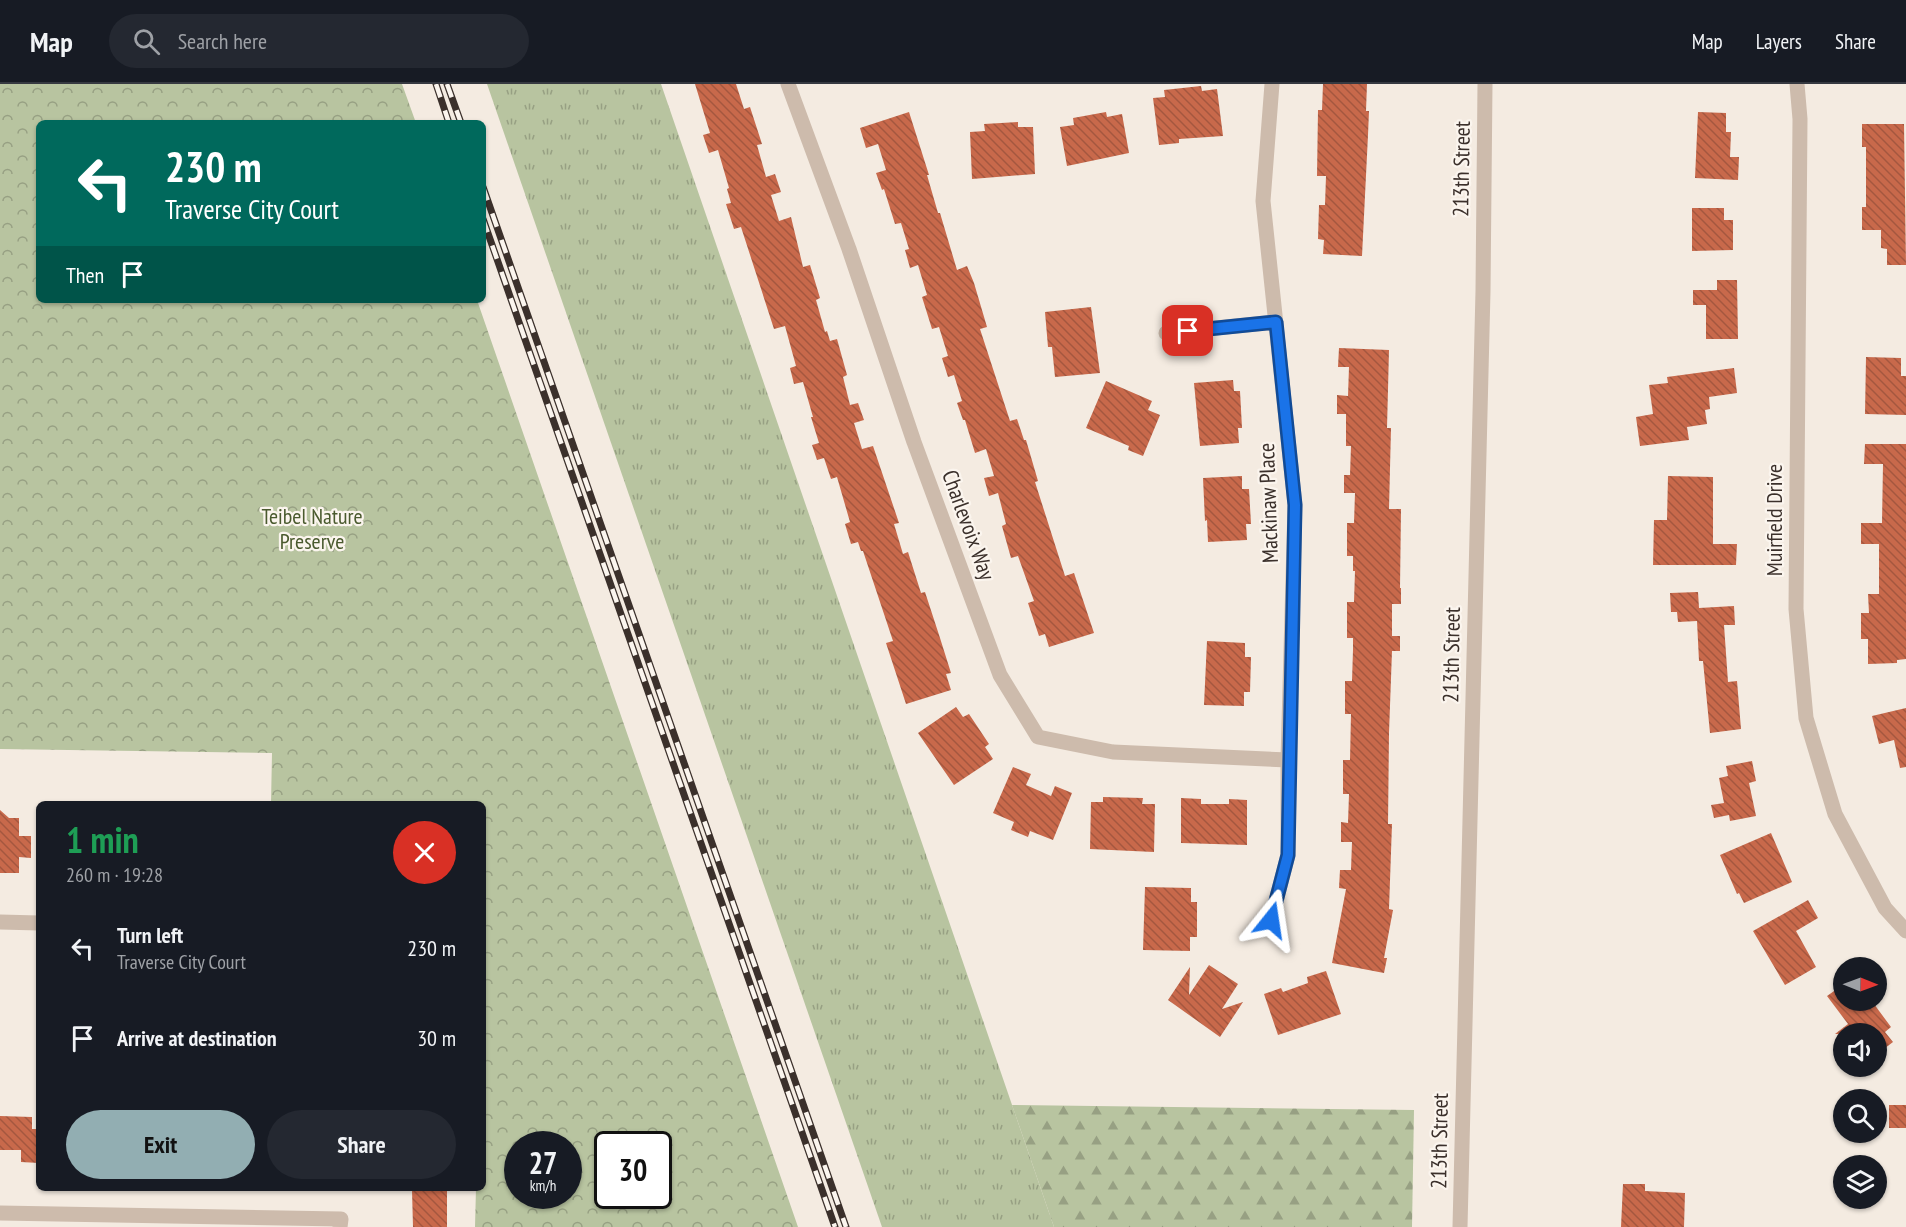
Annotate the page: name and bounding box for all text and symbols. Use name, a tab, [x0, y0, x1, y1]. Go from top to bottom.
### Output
search box	[109, 14, 529, 68]
text: Map	[30, 23, 73, 60]
icon: search	[130, 25, 163, 58]
text: Search here	[178, 27, 267, 55]
text: Map	[1692, 28, 1723, 55]
text: Layers	[1756, 28, 1802, 55]
text: Share	[1835, 28, 1876, 55]
street label: 213th Street	[1446, 121, 1476, 217]
text: 230 m	[165, 139, 262, 194]
icon: left	[66, 144, 144, 222]
text: Traverse City Court	[165, 192, 339, 226]
icon: arrive	[116, 258, 149, 291]
text: Then	[66, 261, 104, 289]
pin	[1162, 305, 1213, 356]
icon: arrive	[1171, 314, 1204, 347]
street label: Mackinaw Place	[1252, 443, 1284, 563]
street label: Muirfield Drive	[1760, 464, 1788, 576]
street label: Charlevoix Way	[936, 466, 1002, 585]
park label: Teibel Nature Preserve	[261, 502, 363, 555]
street label: 213th Street	[1436, 607, 1466, 703]
text: 1 min	[66, 816, 139, 863]
button: close	[393, 821, 456, 884]
text: 260 m · 19:28	[66, 862, 163, 888]
position arrow	[1239, 888, 1303, 952]
text: Turn left	[117, 921, 183, 949]
icon: left	[66, 932, 99, 965]
text: 230 m	[407, 934, 456, 962]
text: Traverse City Court	[117, 949, 246, 975]
north arrow	[1833, 957, 1887, 1011]
map controls	[1833, 957, 1887, 1209]
icon: arrive	[66, 1022, 99, 1055]
button: sound	[1833, 1023, 1887, 1077]
text: Arrive at destination	[117, 1024, 277, 1052]
text: 30 m	[417, 1024, 456, 1052]
button: search	[1833, 1089, 1887, 1143]
street label: 213th Street	[1424, 1093, 1454, 1189]
button: Exit	[66, 1110, 255, 1179]
button: Share	[267, 1110, 456, 1179]
speed limit sign: 30	[594, 1131, 672, 1209]
text: 27	[529, 1143, 557, 1182]
button: layers	[1833, 1155, 1887, 1209]
text: km/h	[530, 1176, 556, 1195]

